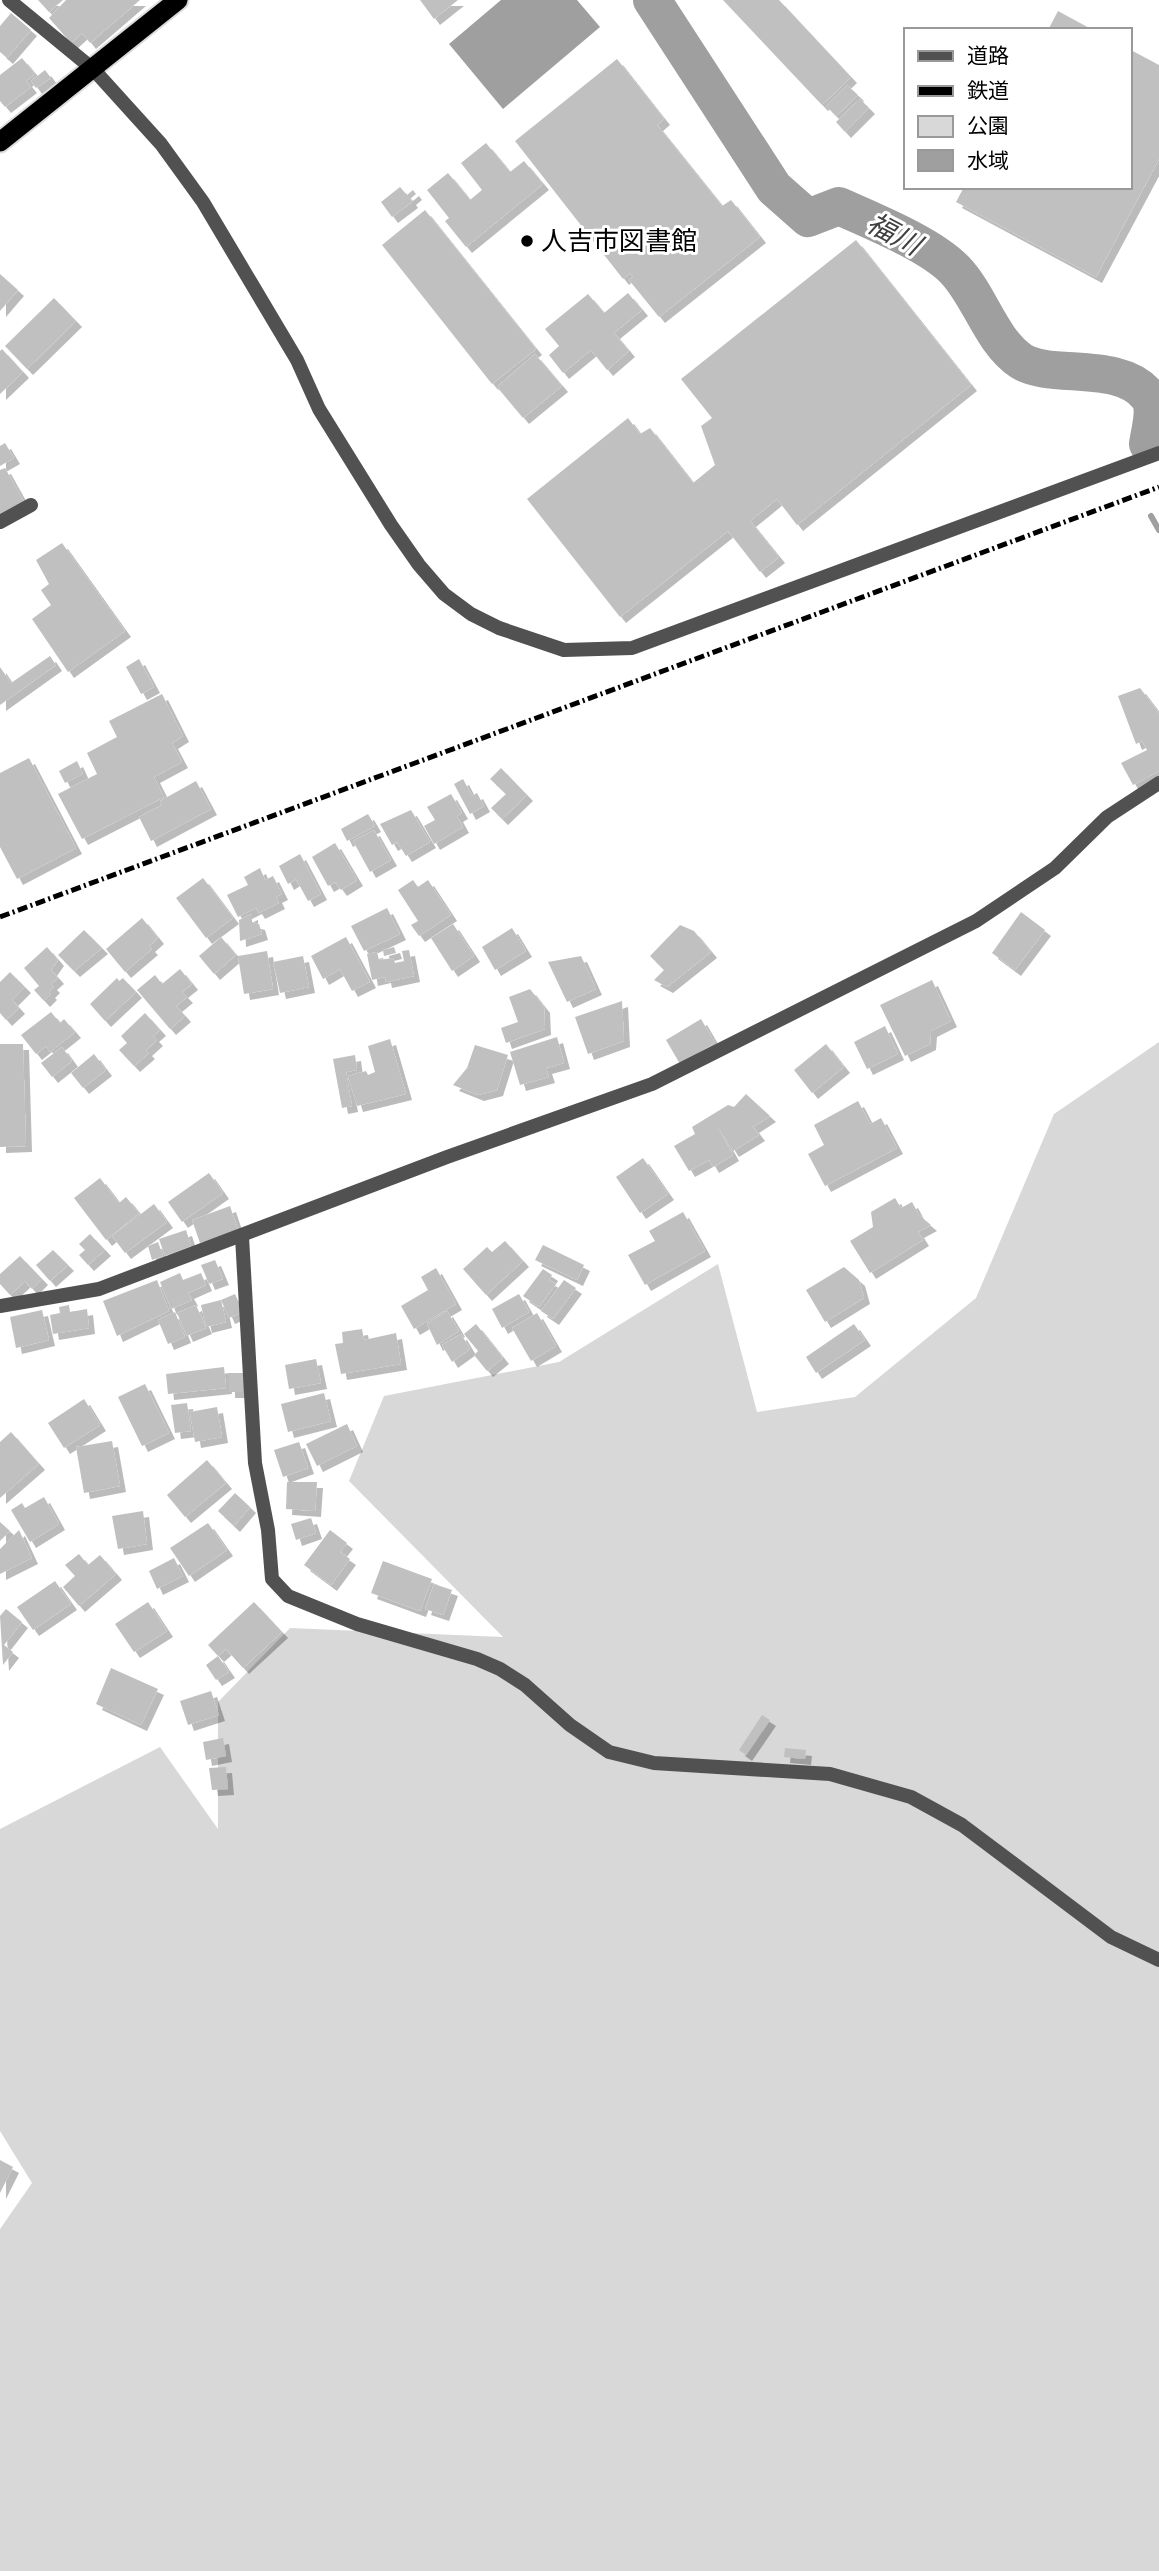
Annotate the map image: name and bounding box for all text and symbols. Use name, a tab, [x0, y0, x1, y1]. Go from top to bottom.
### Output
legend	[904, 28, 1131, 189]
text: 道路	[967, 41, 1009, 71]
text: 鉄道	[967, 76, 1009, 106]
text: 公園	[967, 111, 1009, 141]
text: 水域	[967, 146, 1009, 176]
water label: 福川	[860, 203, 931, 267]
place label: 人吉市図書館	[541, 222, 697, 260]
marker: 人吉市図書館	[519, 233, 535, 249]

